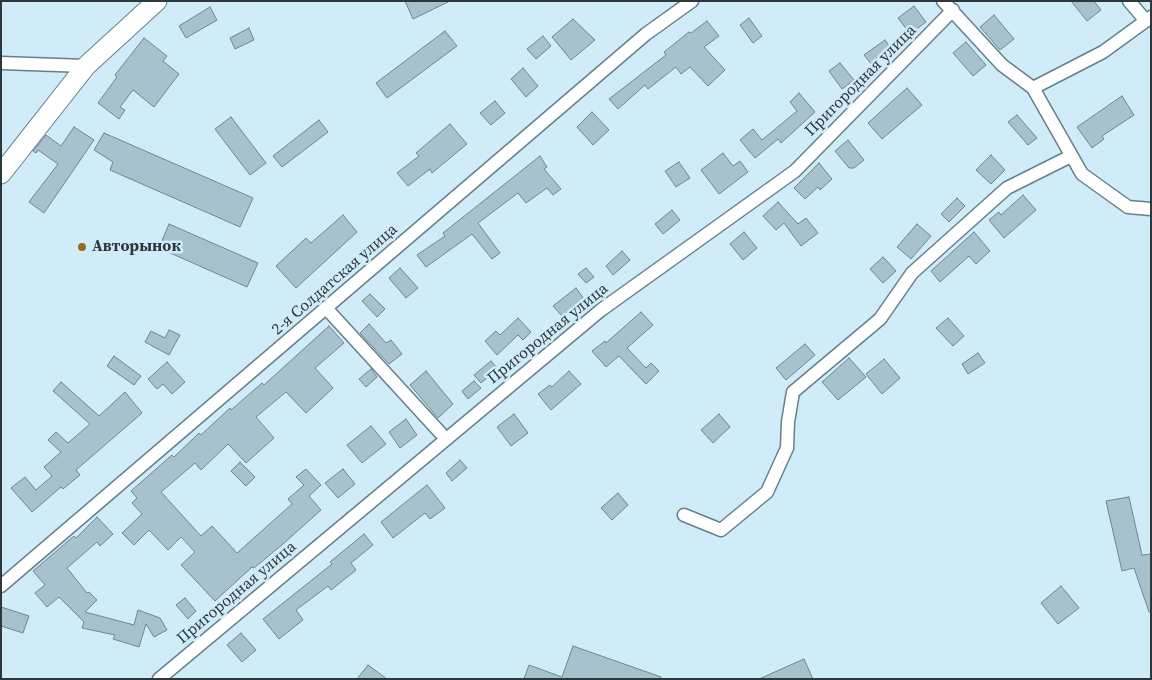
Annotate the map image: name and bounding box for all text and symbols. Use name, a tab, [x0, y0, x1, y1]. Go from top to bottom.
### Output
street label: Пригородная улица	[801, 21, 921, 141]
street label: 2-я Солдатская улица	[268, 220, 402, 340]
place label: Авторынок	[92, 237, 181, 257]
marker: Авторынок	[76, 241, 88, 253]
street label: Пригородная улица	[484, 279, 612, 389]
street label: Пригородная улица	[173, 538, 301, 648]

